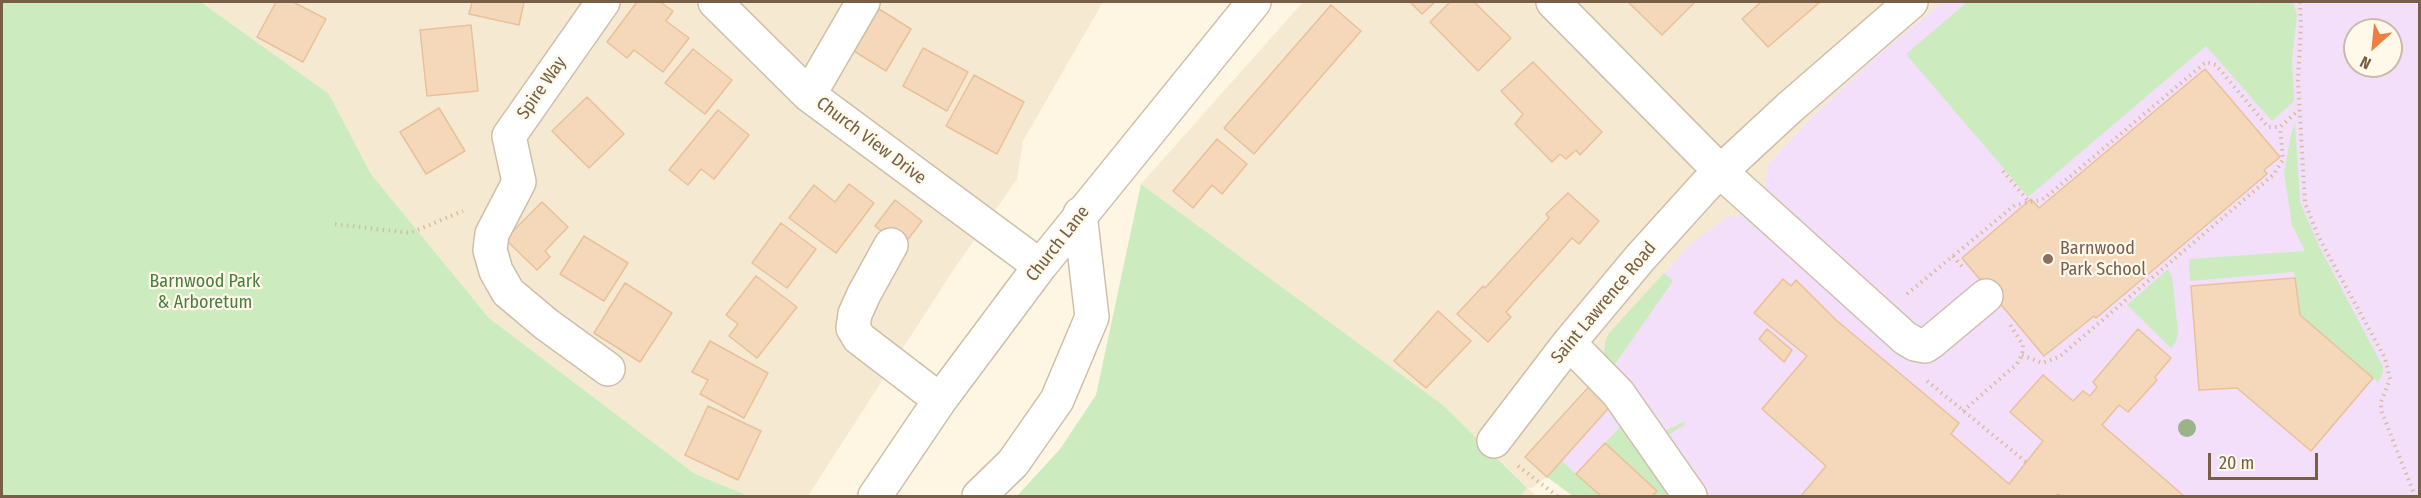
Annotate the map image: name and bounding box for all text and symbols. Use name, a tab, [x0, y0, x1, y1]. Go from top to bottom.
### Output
north arrow	[2343, 18, 2403, 78]
text: N	[2357, 52, 2374, 73]
street label: Spire Way	[513, 53, 571, 123]
street label: Church View Drive	[812, 93, 930, 189]
street label: Church Lane	[1022, 202, 1094, 286]
street label: Saint Lawrence Road	[1547, 238, 1661, 368]
place label: Barnwood Park School	[2060, 238, 2146, 280]
marker: Barnwood Park School	[2041, 252, 2055, 266]
park label: Barnwood Park & Arboretum	[149, 271, 261, 314]
scale bar	[2211, 441, 2320, 479]
text: 20 m	[2219, 452, 2254, 474]

